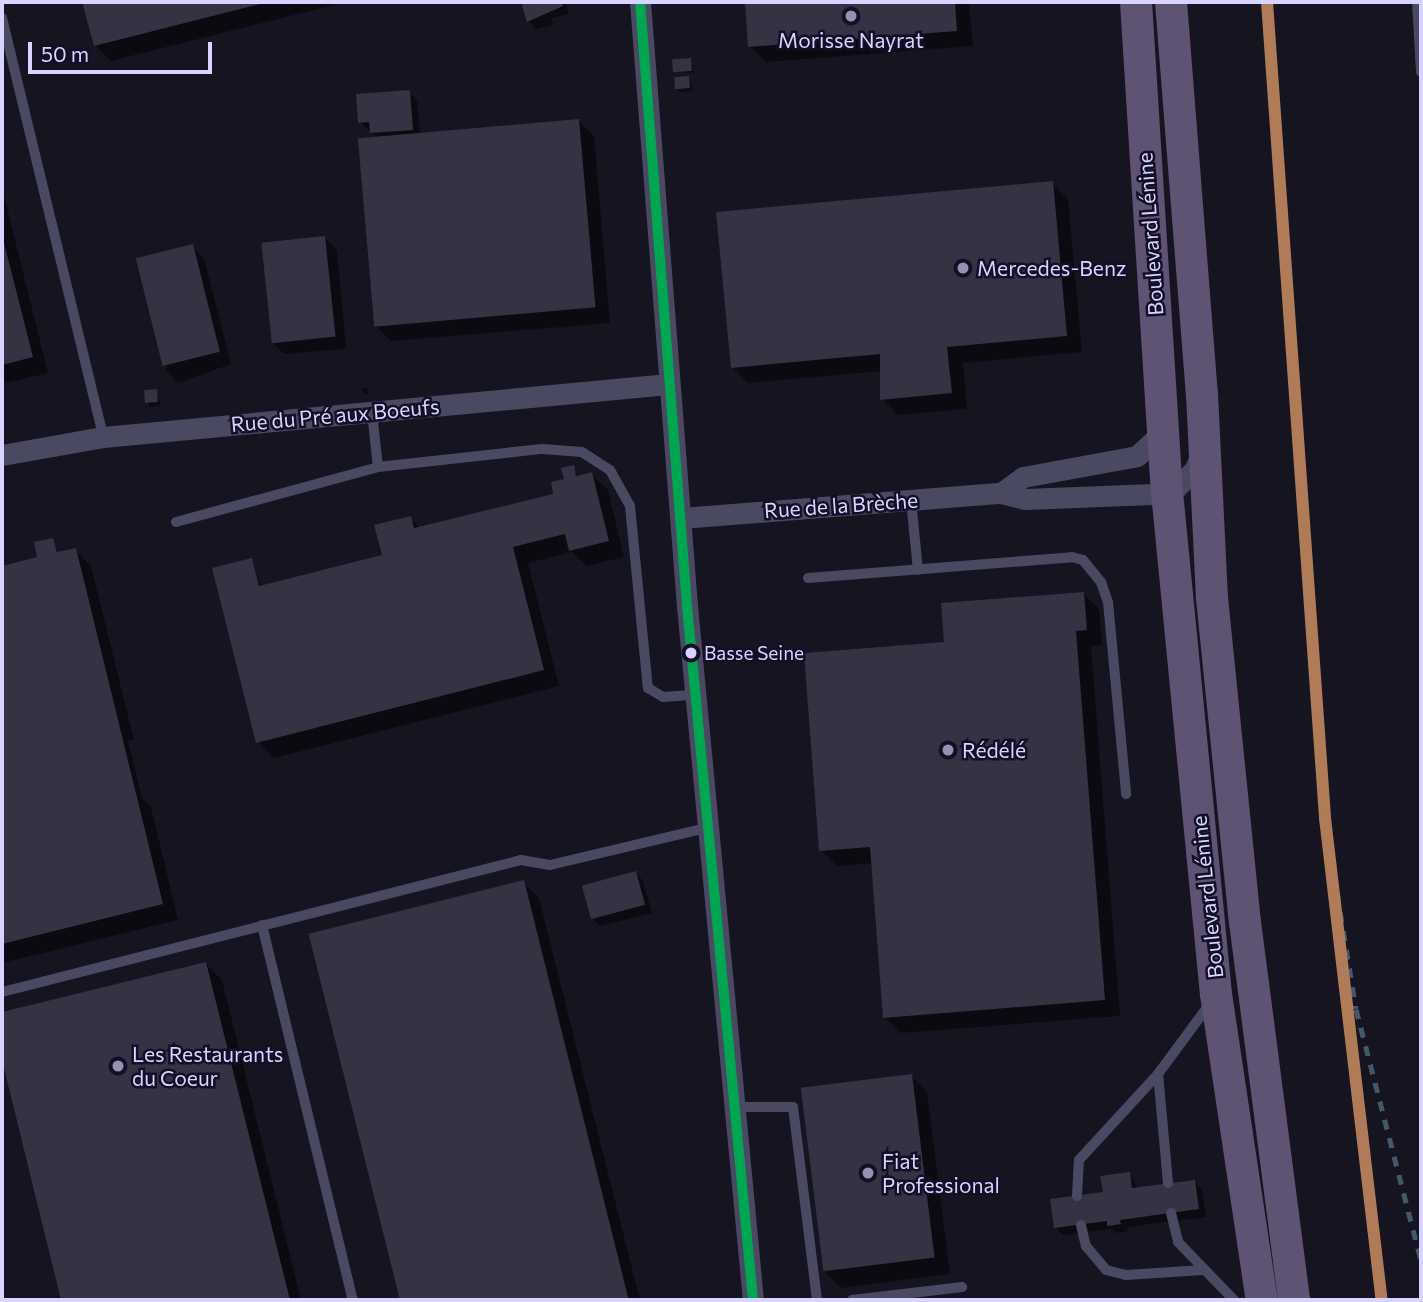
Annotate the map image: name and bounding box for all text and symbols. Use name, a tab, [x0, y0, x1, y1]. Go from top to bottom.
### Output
marker: Morisse Nayrat	[843, 8, 859, 24]
place label: Morisse Nayrat	[778, 27, 924, 53]
scale bar	[32, 28, 215, 72]
text: 50 m	[41, 41, 89, 66]
street label: Boulevard Lénine	[1132, 152, 1168, 316]
place label: Mercedes-Benz	[977, 255, 1126, 281]
marker: Mercedes-Benz	[955, 260, 971, 276]
street label: Rue du Pré aux Boeufs	[230, 393, 440, 437]
street label: Rue de la Brèche	[763, 487, 919, 523]
place label: Basse Seine	[704, 642, 804, 664]
marker: Basse Seine	[684, 646, 698, 660]
place label: Rédélé	[962, 737, 1026, 763]
marker: Rédélé	[940, 742, 956, 758]
street label: Boulevard Lénine	[1186, 814, 1228, 980]
place label: Les Restaurants du Coeur	[132, 1041, 283, 1091]
marker: Les Restaurants du Coeur	[110, 1058, 126, 1074]
place label: Fiat Professional	[882, 1148, 1000, 1198]
marker: Fiat Professional	[860, 1165, 876, 1181]

